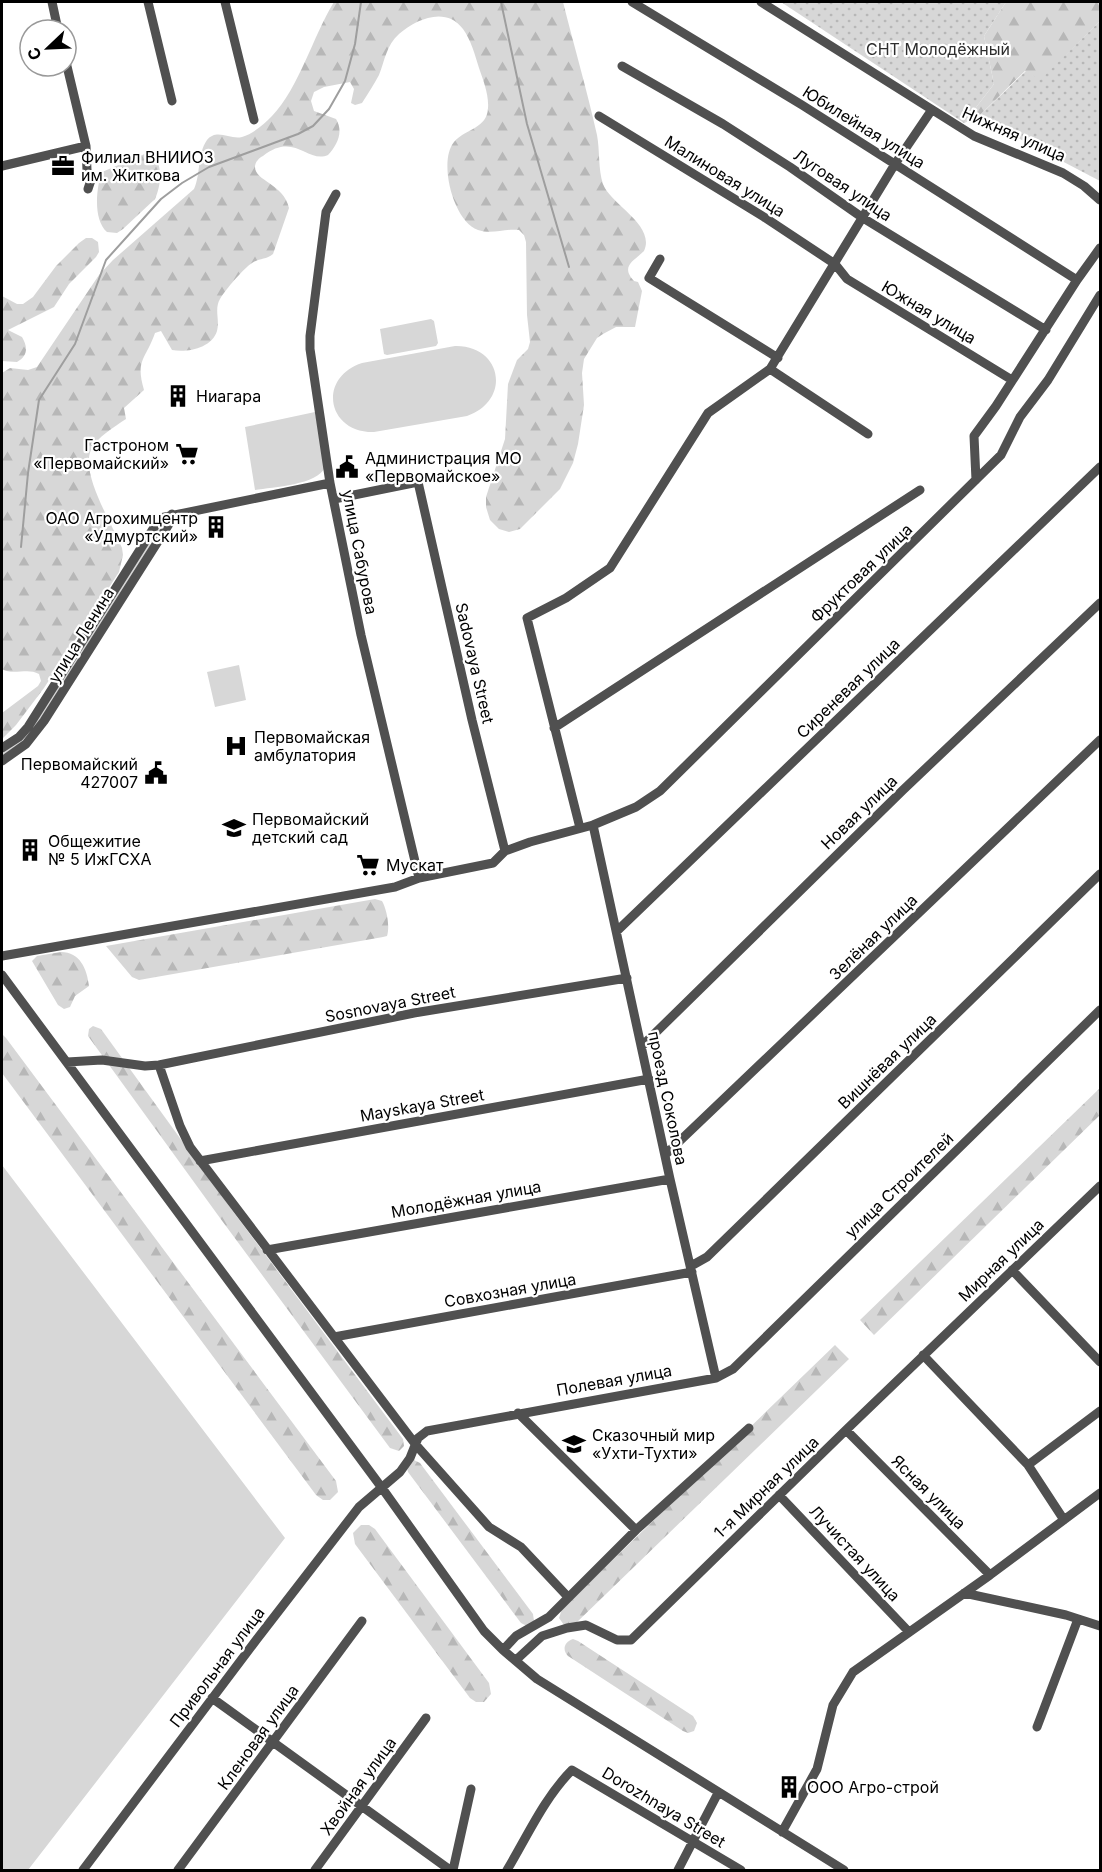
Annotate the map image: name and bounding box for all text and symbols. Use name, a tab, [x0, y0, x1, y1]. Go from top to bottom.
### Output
north arrow	[18, 18, 78, 78]
park label: СНТ Молодёжный	[866, 39, 1010, 59]
text: С	[23, 44, 46, 63]
street label: Юбилейная улица	[799, 81, 929, 173]
street label: Нижняя улица	[959, 102, 1069, 166]
street label: Малиновая улица	[661, 131, 789, 221]
street label: Луговая улица	[790, 145, 896, 225]
place label: Филиал ВНИИОЗ им. Житкова	[81, 147, 214, 185]
office icon: Филиал ВНИИОЗ им. Житкова	[50, 153, 76, 179]
street label: Южная улица	[878, 276, 980, 348]
building icon: Ниагара	[165, 383, 191, 409]
place label: Ниагара	[196, 386, 261, 406]
place label: Гастроном «Первомайский»	[33, 435, 169, 473]
supermarket icon: Гастроном «Первомайский»	[174, 441, 200, 467]
place label: Администрация МО «Первомайское»	[365, 448, 522, 486]
public building icon: Администрация МО «Первомайское»	[334, 454, 360, 480]
street label: улица Сабурова	[338, 488, 382, 616]
place label: ОАО Агрохимцентр «Удмуртский»	[45, 508, 198, 546]
building icon: ОАО Агрохимцентр «Удмуртский»	[203, 514, 229, 540]
street label: Фруктовая улица	[806, 519, 916, 627]
street label: улица Ленина	[44, 584, 118, 686]
street label: Sadovaya Street	[451, 601, 499, 725]
street label: Сиреневая улица	[792, 634, 904, 742]
place label: Первомайская амбулатория	[254, 727, 370, 765]
hospital icon: Первомайская амбулатория	[223, 733, 249, 759]
place label: Первомайский 427007	[21, 754, 138, 792]
public building icon: Первомайский 427007	[143, 760, 169, 786]
street label: Новая улица	[817, 771, 901, 853]
place label: Первомайский детский сад	[252, 809, 369, 847]
school or university icon: Первомайский детский сад	[221, 815, 247, 841]
place label: Общежитие № 5 ИжГСХА	[48, 831, 152, 869]
building icon: Общежитие № 5 ИжГСХА	[17, 837, 43, 863]
supermarket icon: Мускат	[355, 852, 381, 878]
place label: Мускат	[386, 855, 444, 875]
street label: Зелёная улица	[825, 890, 921, 984]
street label: Sosnovaya Street	[323, 982, 457, 1026]
street label: Вишнёвая улица	[834, 1009, 940, 1113]
street label: проезд Соколова	[644, 1029, 692, 1167]
street label: Mayskaya Street	[358, 1084, 486, 1126]
street label: улица Строителей	[841, 1128, 957, 1242]
street label: Молодёжная улица	[389, 1176, 543, 1222]
street label: Мирная улица	[954, 1214, 1048, 1306]
street label: Совхозная улица	[443, 1269, 577, 1311]
street label: Полевая улица	[555, 1360, 673, 1400]
place label: Сказочный мир «Ухти-Тухти»	[592, 1425, 715, 1463]
school or university icon: Сказочный мир «Ухти-Тухти»	[561, 1431, 587, 1457]
street label: 1-я Мирная улица	[709, 1432, 823, 1542]
street label: Ясная улица	[888, 1451, 970, 1533]
street label: Лучистая улица	[805, 1501, 905, 1605]
street label: Привольная улица	[165, 1603, 269, 1731]
street label: Кленовая улица	[213, 1680, 303, 1794]
street label: Хвойная улица	[316, 1733, 400, 1839]
street label: Dorozhnaya Street	[599, 1762, 729, 1852]
building icon: ООО Агро-строй	[776, 1774, 802, 1800]
place label: ООО Агро-строй	[807, 1777, 939, 1797]

